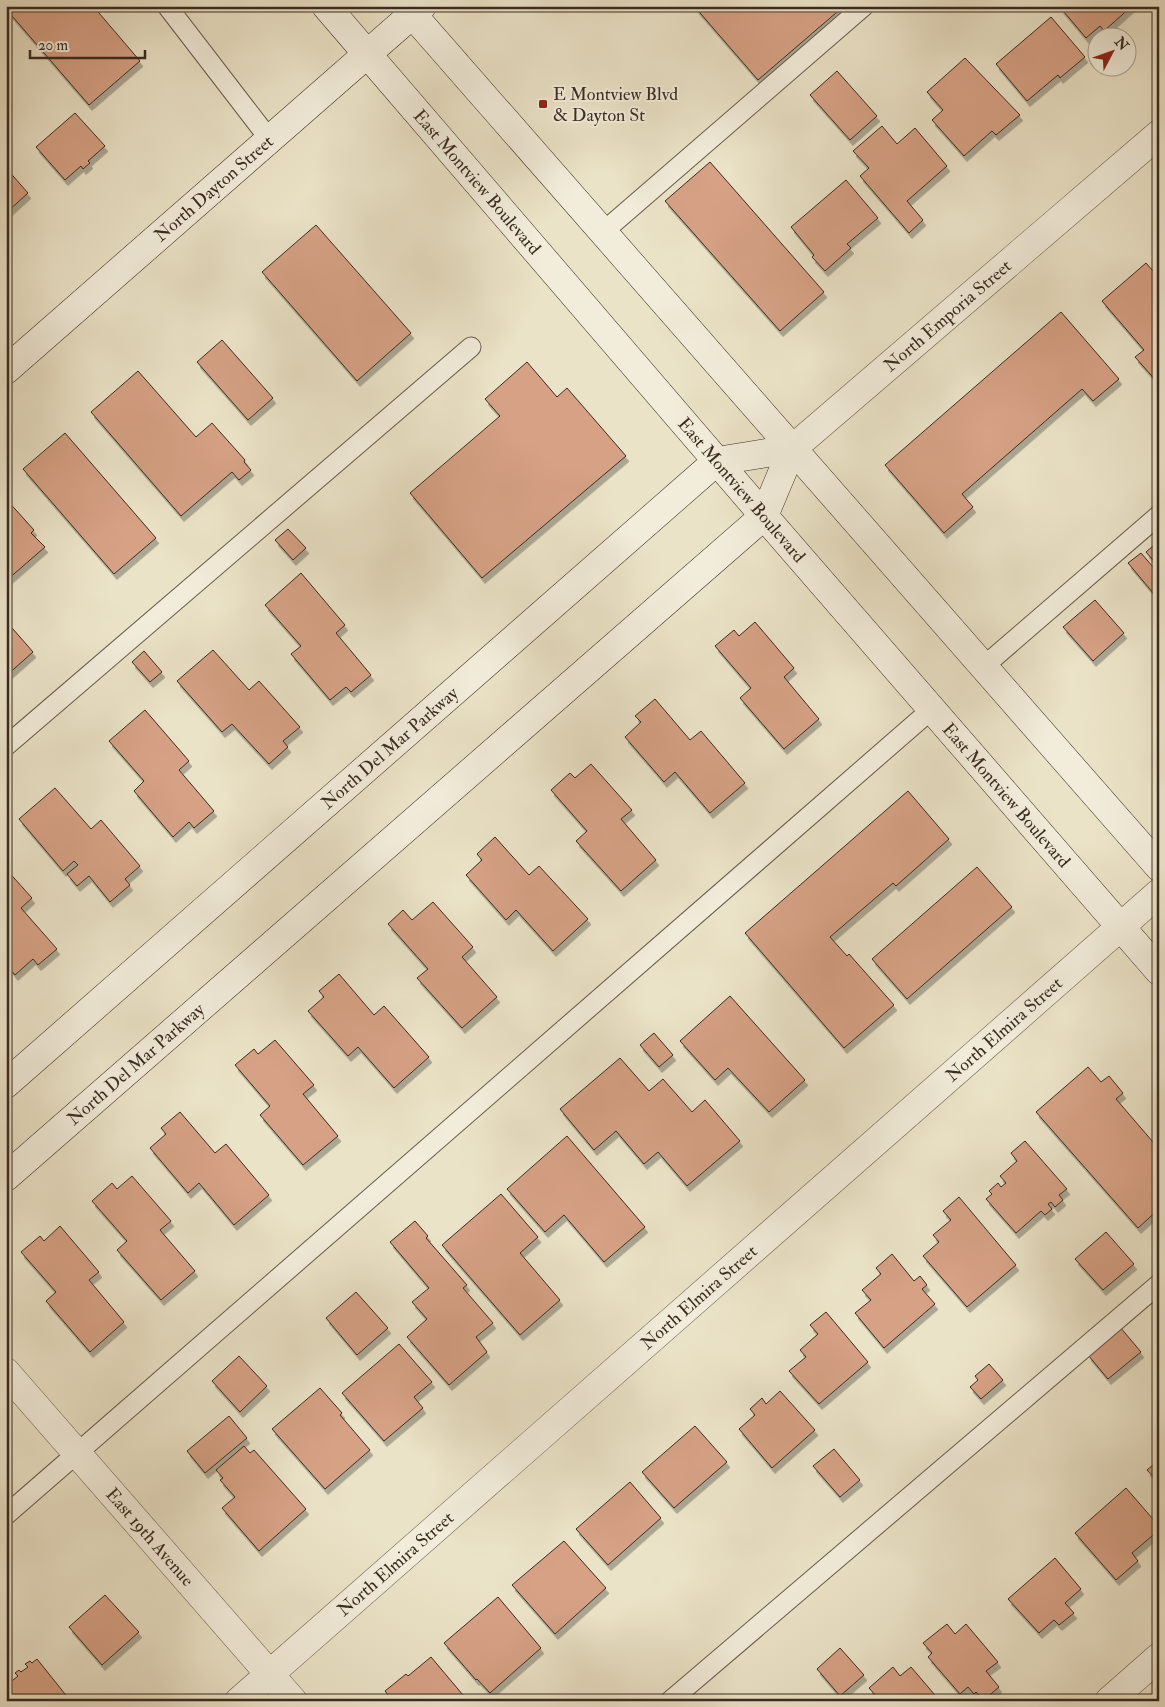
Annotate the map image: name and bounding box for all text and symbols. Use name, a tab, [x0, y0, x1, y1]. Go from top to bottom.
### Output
scale bar	[30, 28, 145, 60]
north arrow	[1088, 28, 1138, 78]
text: N	[1110, 33, 1132, 54]
text: 20 m	[38, 36, 68, 55]
place label: E Montview Blvd & Dayton St	[553, 83, 678, 127]
marker: E Montview Blvd & Dayton St	[537, 98, 549, 110]
street label: East Montview Boulevard	[408, 105, 546, 260]
street label: North Dayton Street	[149, 130, 278, 247]
street label: North Emporia Street	[879, 254, 1016, 377]
street label: East Montview Boulevard	[673, 413, 811, 567]
street label: North Del Mar Parkway	[316, 681, 464, 814]
street label: East Montview Boulevard	[937, 718, 1076, 872]
street label: North Elmira Street	[941, 972, 1067, 1087]
street label: North Del Mar Parkway	[62, 997, 210, 1130]
street label: North Elmira Street	[636, 1240, 762, 1355]
street label: East 19th Avenue	[101, 1483, 199, 1591]
street label: North Elmira Street	[332, 1506, 459, 1621]

